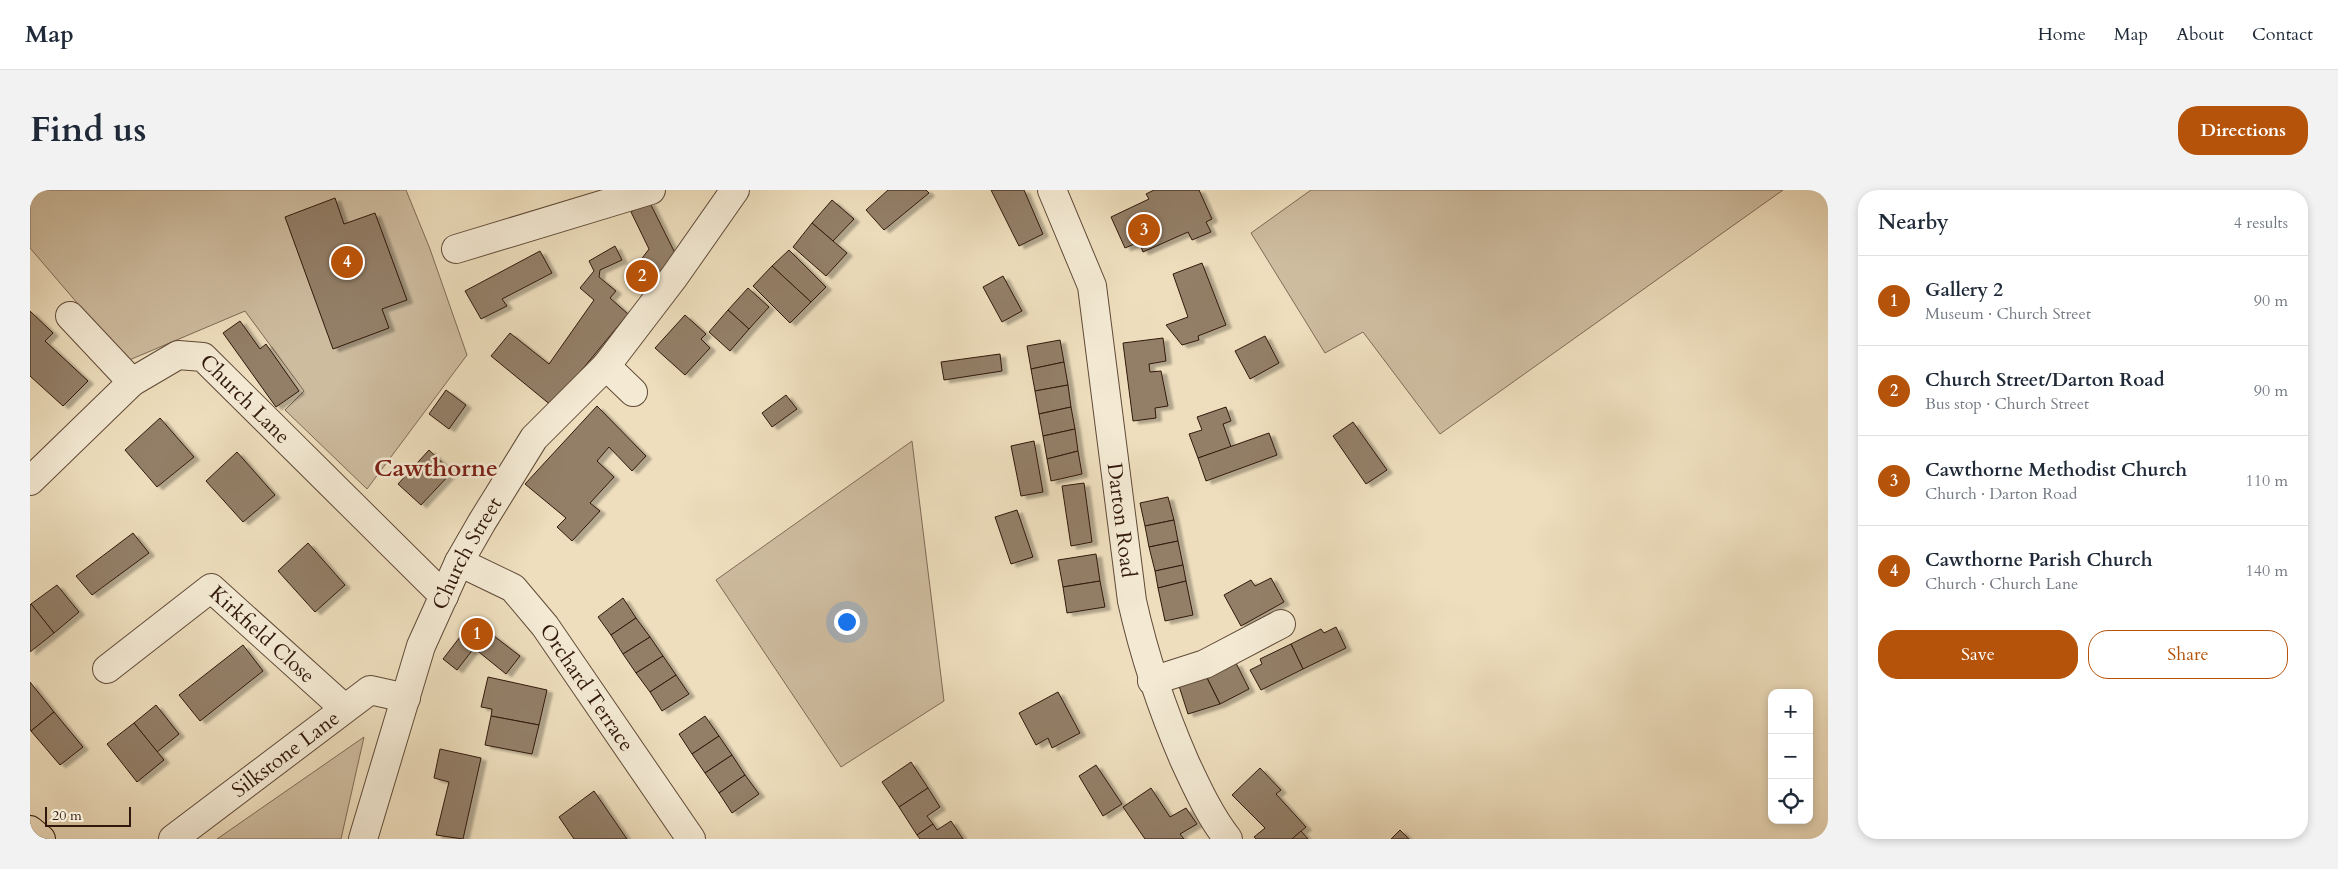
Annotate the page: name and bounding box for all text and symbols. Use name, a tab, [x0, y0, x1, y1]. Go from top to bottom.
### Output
text: Map	[25, 18, 74, 51]
text: Home	[2038, 22, 2086, 47]
text: Map	[2114, 22, 2148, 47]
text: About	[2176, 22, 2224, 47]
text: Contact	[2252, 22, 2313, 47]
text: Find us	[30, 106, 146, 154]
button: Directions	[2178, 106, 2308, 155]
text: Nearby	[1878, 208, 1949, 237]
pin: 3	[1128, 211, 1160, 249]
text: 4 results	[2234, 212, 2288, 234]
pin: 4	[331, 243, 363, 281]
pin: 2	[626, 257, 658, 295]
text: Gallery 2	[1925, 277, 2003, 303]
text: 1	[1890, 290, 1898, 312]
text: 90 m	[2254, 290, 2288, 312]
text: Museum · Church Street	[1925, 303, 2091, 325]
street label: Church Lane	[193, 348, 297, 451]
text: Church Street/Darton Road	[1925, 367, 2165, 393]
text: 2	[1890, 380, 1898, 402]
text: 90 m	[2254, 380, 2288, 402]
text: Bus stop · Church Street	[1925, 393, 2089, 415]
district label: Cawthorne	[374, 452, 498, 485]
text: Cawthorne Methodist Church	[1925, 457, 2187, 483]
street label: Darton Road	[1100, 461, 1143, 579]
text: 3	[1890, 470, 1898, 492]
text: 110 m	[2246, 470, 2288, 492]
text: Church · Darton Road	[1925, 483, 2077, 505]
street label: Church Street	[425, 491, 509, 614]
text: Cawthorne Parish Church	[1925, 547, 2153, 573]
text: 4	[1890, 560, 1898, 582]
text: 140 m	[2246, 560, 2288, 582]
text: Church · Church Lane	[1925, 573, 2078, 595]
street label: Kirkfield Close	[203, 579, 321, 690]
your location	[834, 609, 860, 635]
pin: 1	[461, 615, 493, 653]
street label: Orchard Terrace	[533, 618, 641, 757]
button: Save	[1878, 630, 2078, 679]
button: Share	[2088, 630, 2288, 679]
map controls	[1768, 689, 1813, 824]
button: +	[1768, 689, 1813, 734]
street label: Silkstone Lane	[226, 704, 346, 805]
button: −	[1768, 734, 1813, 779]
button: locate	[1768, 779, 1813, 824]
scale bar	[45, 804, 131, 827]
text: 20 m	[52, 806, 82, 825]

